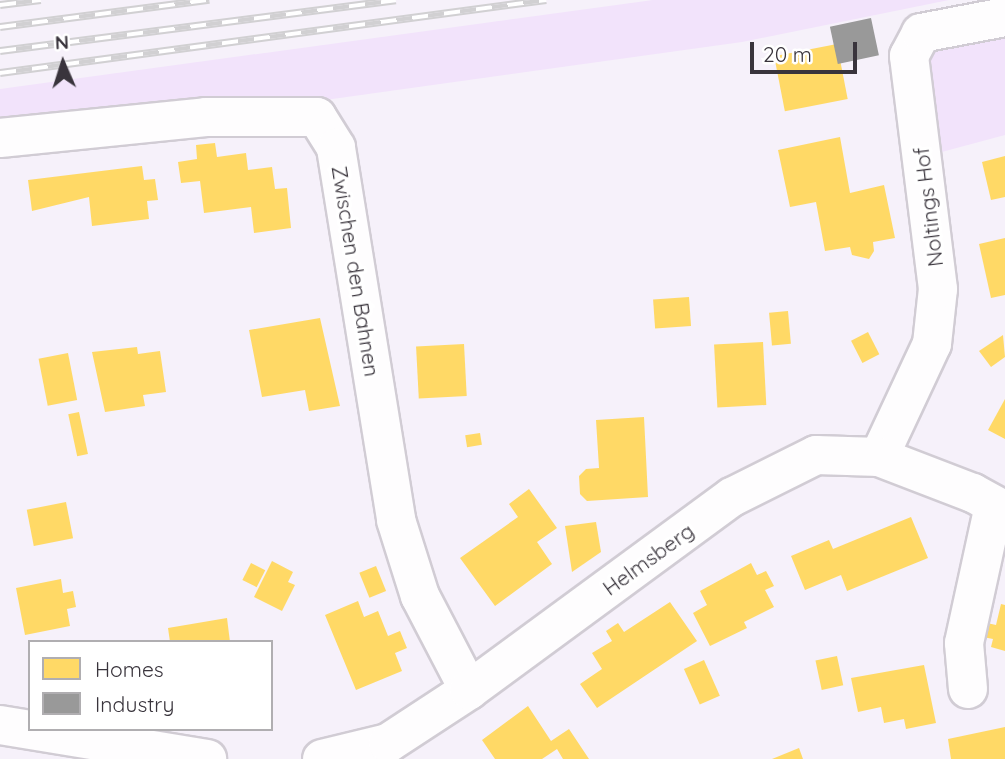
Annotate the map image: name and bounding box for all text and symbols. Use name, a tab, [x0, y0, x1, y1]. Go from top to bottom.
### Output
north arrow	[28, 28, 98, 98]
scale bar	[753, 28, 860, 72]
text: N	[54, 30, 70, 54]
text: 20 m	[763, 41, 812, 67]
street label: Noltings Hof	[908, 146, 948, 268]
street label: Zwischen den Bahnen	[327, 164, 385, 378]
street label: Helmsberg	[598, 518, 698, 600]
legend	[28, 640, 273, 731]
text: Homes	[95, 656, 164, 682]
text: Industry	[95, 691, 174, 717]

